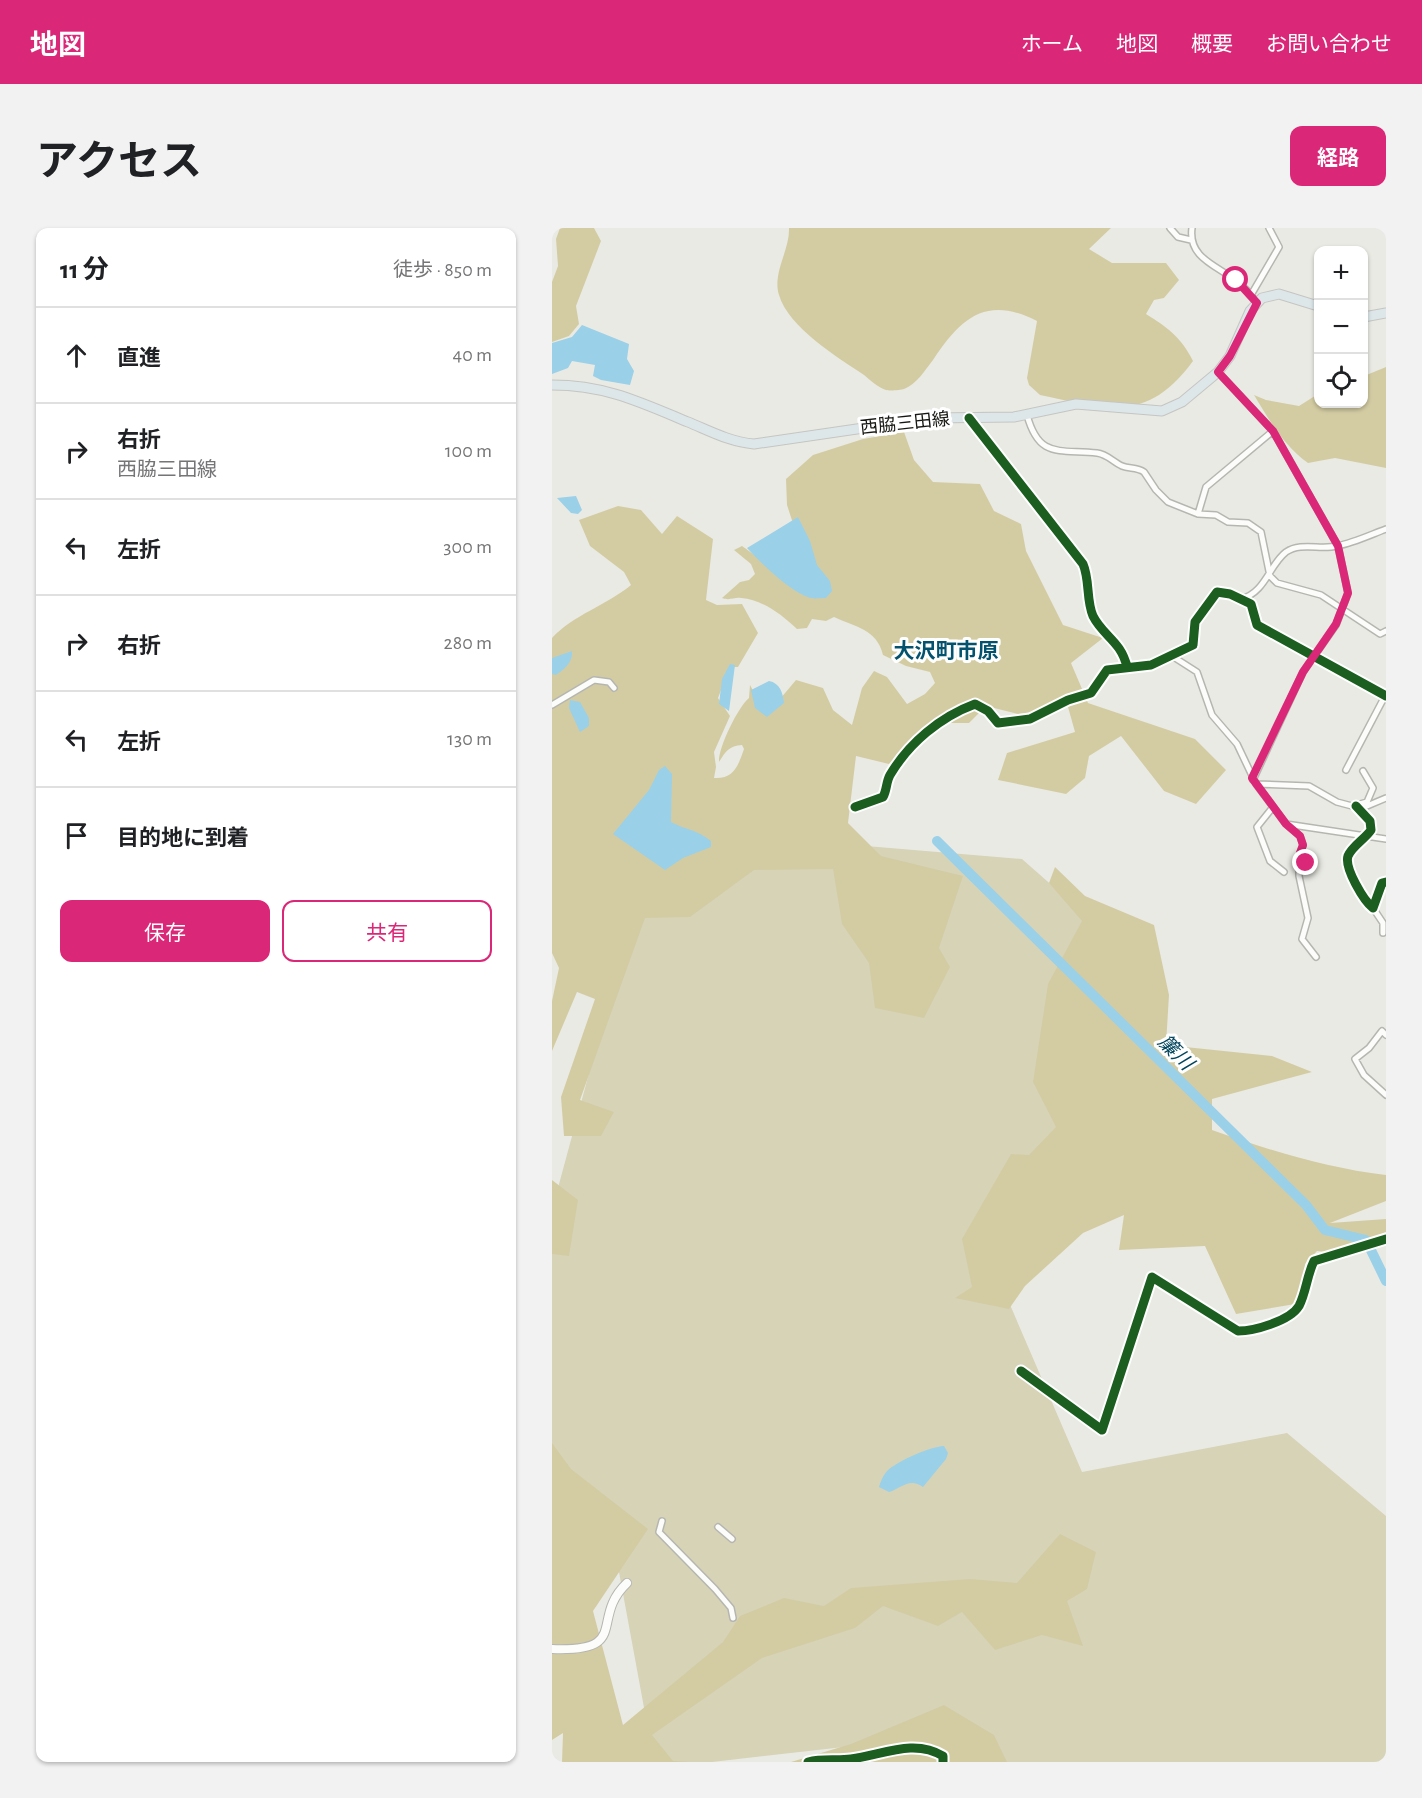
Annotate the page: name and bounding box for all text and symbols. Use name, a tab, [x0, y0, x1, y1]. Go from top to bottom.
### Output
text: 地図	[30, 32, 86, 60]
text: ホーム	[1021, 34, 1083, 55]
text: 地図	[1116, 34, 1158, 55]
text: 概要	[1191, 34, 1233, 55]
text: お問い合わせ	[1266, 34, 1392, 55]
button: 経路	[1290, 126, 1386, 186]
text: アクセス	[36, 141, 202, 183]
map controls	[1314, 246, 1368, 408]
button: +	[1314, 246, 1368, 300]
text: 11 分	[60, 257, 109, 283]
text: 徒歩 · 850 m	[393, 260, 492, 280]
route start	[1222, 266, 1248, 292]
button: −	[1314, 300, 1368, 354]
icon: ahead	[60, 339, 93, 372]
text: 40 m	[453, 345, 492, 365]
text: 直進	[117, 347, 161, 369]
button: locate	[1314, 354, 1368, 408]
street label: 西脇三田線	[859, 408, 951, 438]
text: 右折	[117, 429, 161, 451]
icon: right	[60, 435, 93, 468]
text: 100 m	[445, 441, 492, 461]
text: 西脇三田線	[117, 460, 217, 480]
icon: left	[60, 531, 93, 564]
text: 300 m	[443, 537, 492, 557]
text: 左折	[117, 539, 161, 561]
icon: right	[60, 627, 93, 660]
text: 280 m	[444, 633, 492, 653]
text: 右折	[117, 635, 161, 657]
district label: 大沢町市原	[894, 640, 999, 662]
icon: left	[60, 723, 93, 756]
text: 130 m	[447, 729, 492, 749]
text: 左折	[117, 731, 161, 753]
icon: arrive	[60, 819, 93, 852]
text: 目的地に到着	[117, 827, 249, 849]
route end	[1292, 849, 1318, 875]
button: 保存	[60, 900, 270, 962]
button: 共有	[282, 900, 492, 962]
water label: 簾川	[1154, 1031, 1199, 1075]

